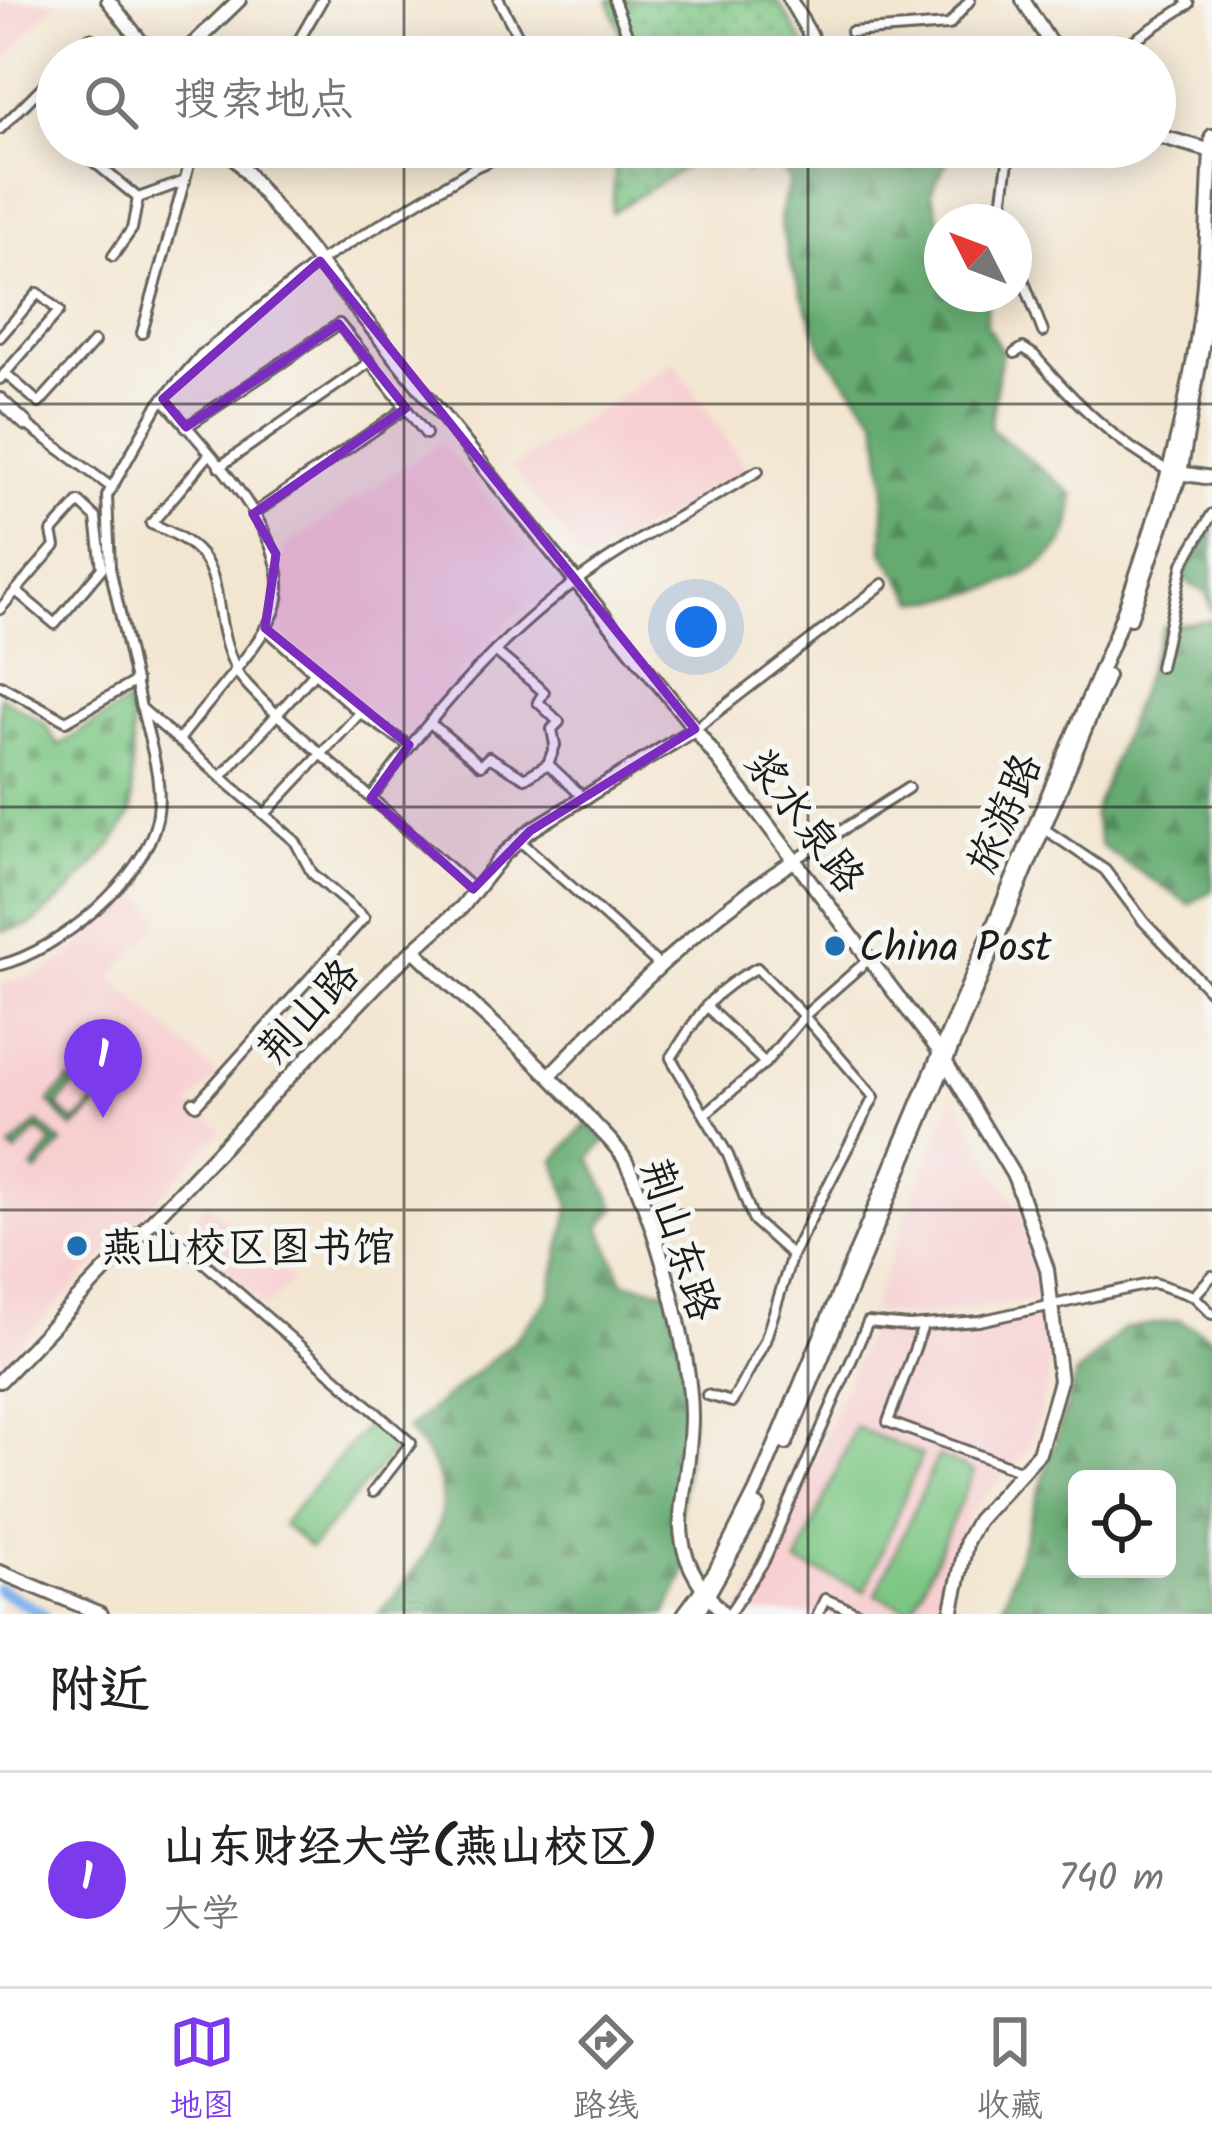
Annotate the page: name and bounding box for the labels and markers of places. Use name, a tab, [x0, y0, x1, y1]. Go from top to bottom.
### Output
place label: China Post	[859, 916, 1052, 983]
marker: China Post	[822, 933, 848, 959]
pin: 1	[64, 1019, 142, 1118]
place label: 燕山校区图书馆	[101, 1216, 395, 1283]
marker: 燕山校区图书馆	[64, 1233, 90, 1259]

